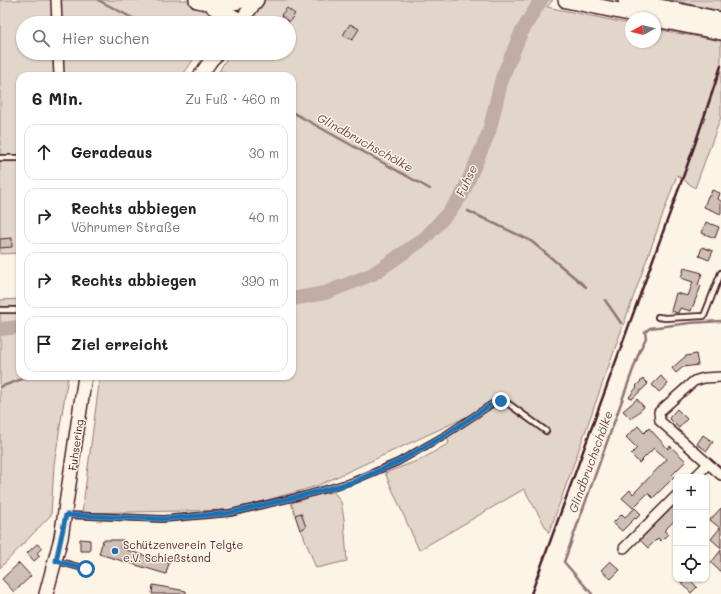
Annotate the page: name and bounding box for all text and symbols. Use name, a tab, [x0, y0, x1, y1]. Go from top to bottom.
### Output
north arrow	[625, 12, 661, 48]
search box	[16, 16, 296, 60]
icon: search	[30, 27, 52, 49]
text: Hier suchen	[62, 28, 149, 48]
text: 6 Min.	[32, 87, 83, 109]
text: Zu Fuß · 460 m	[185, 90, 280, 107]
water label: Glindbruchschölke	[315, 109, 416, 175]
icon: ahead	[33, 141, 55, 163]
text: Geradeaus	[71, 142, 152, 162]
text: 30 m	[249, 144, 279, 161]
water label: Fuhse	[452, 162, 480, 199]
text: Rechts abbiegen	[71, 198, 196, 218]
icon: right	[33, 205, 55, 227]
text: 40 m	[249, 208, 279, 225]
text: Vöhrumer Straße	[71, 218, 180, 235]
icon: right	[33, 269, 55, 291]
text: Rechts abbiegen	[71, 270, 196, 290]
text: 390 m	[241, 272, 279, 289]
icon: arrive	[33, 333, 55, 355]
text: Ziel erreicht	[71, 334, 168, 354]
route end	[492, 392, 510, 410]
water label: Glindbruchschölke	[564, 408, 616, 515]
street label: Fuhsering	[64, 418, 87, 472]
map controls	[673, 474, 709, 582]
button: +	[673, 474, 709, 510]
button: −	[673, 510, 709, 546]
place label: Schützenverein Telgte e.V. Schießstand	[123, 537, 244, 565]
marker: Schützenverein Telgte e.V. Schießstand	[110, 546, 120, 556]
button: locate	[673, 546, 709, 582]
route start	[77, 560, 95, 578]

